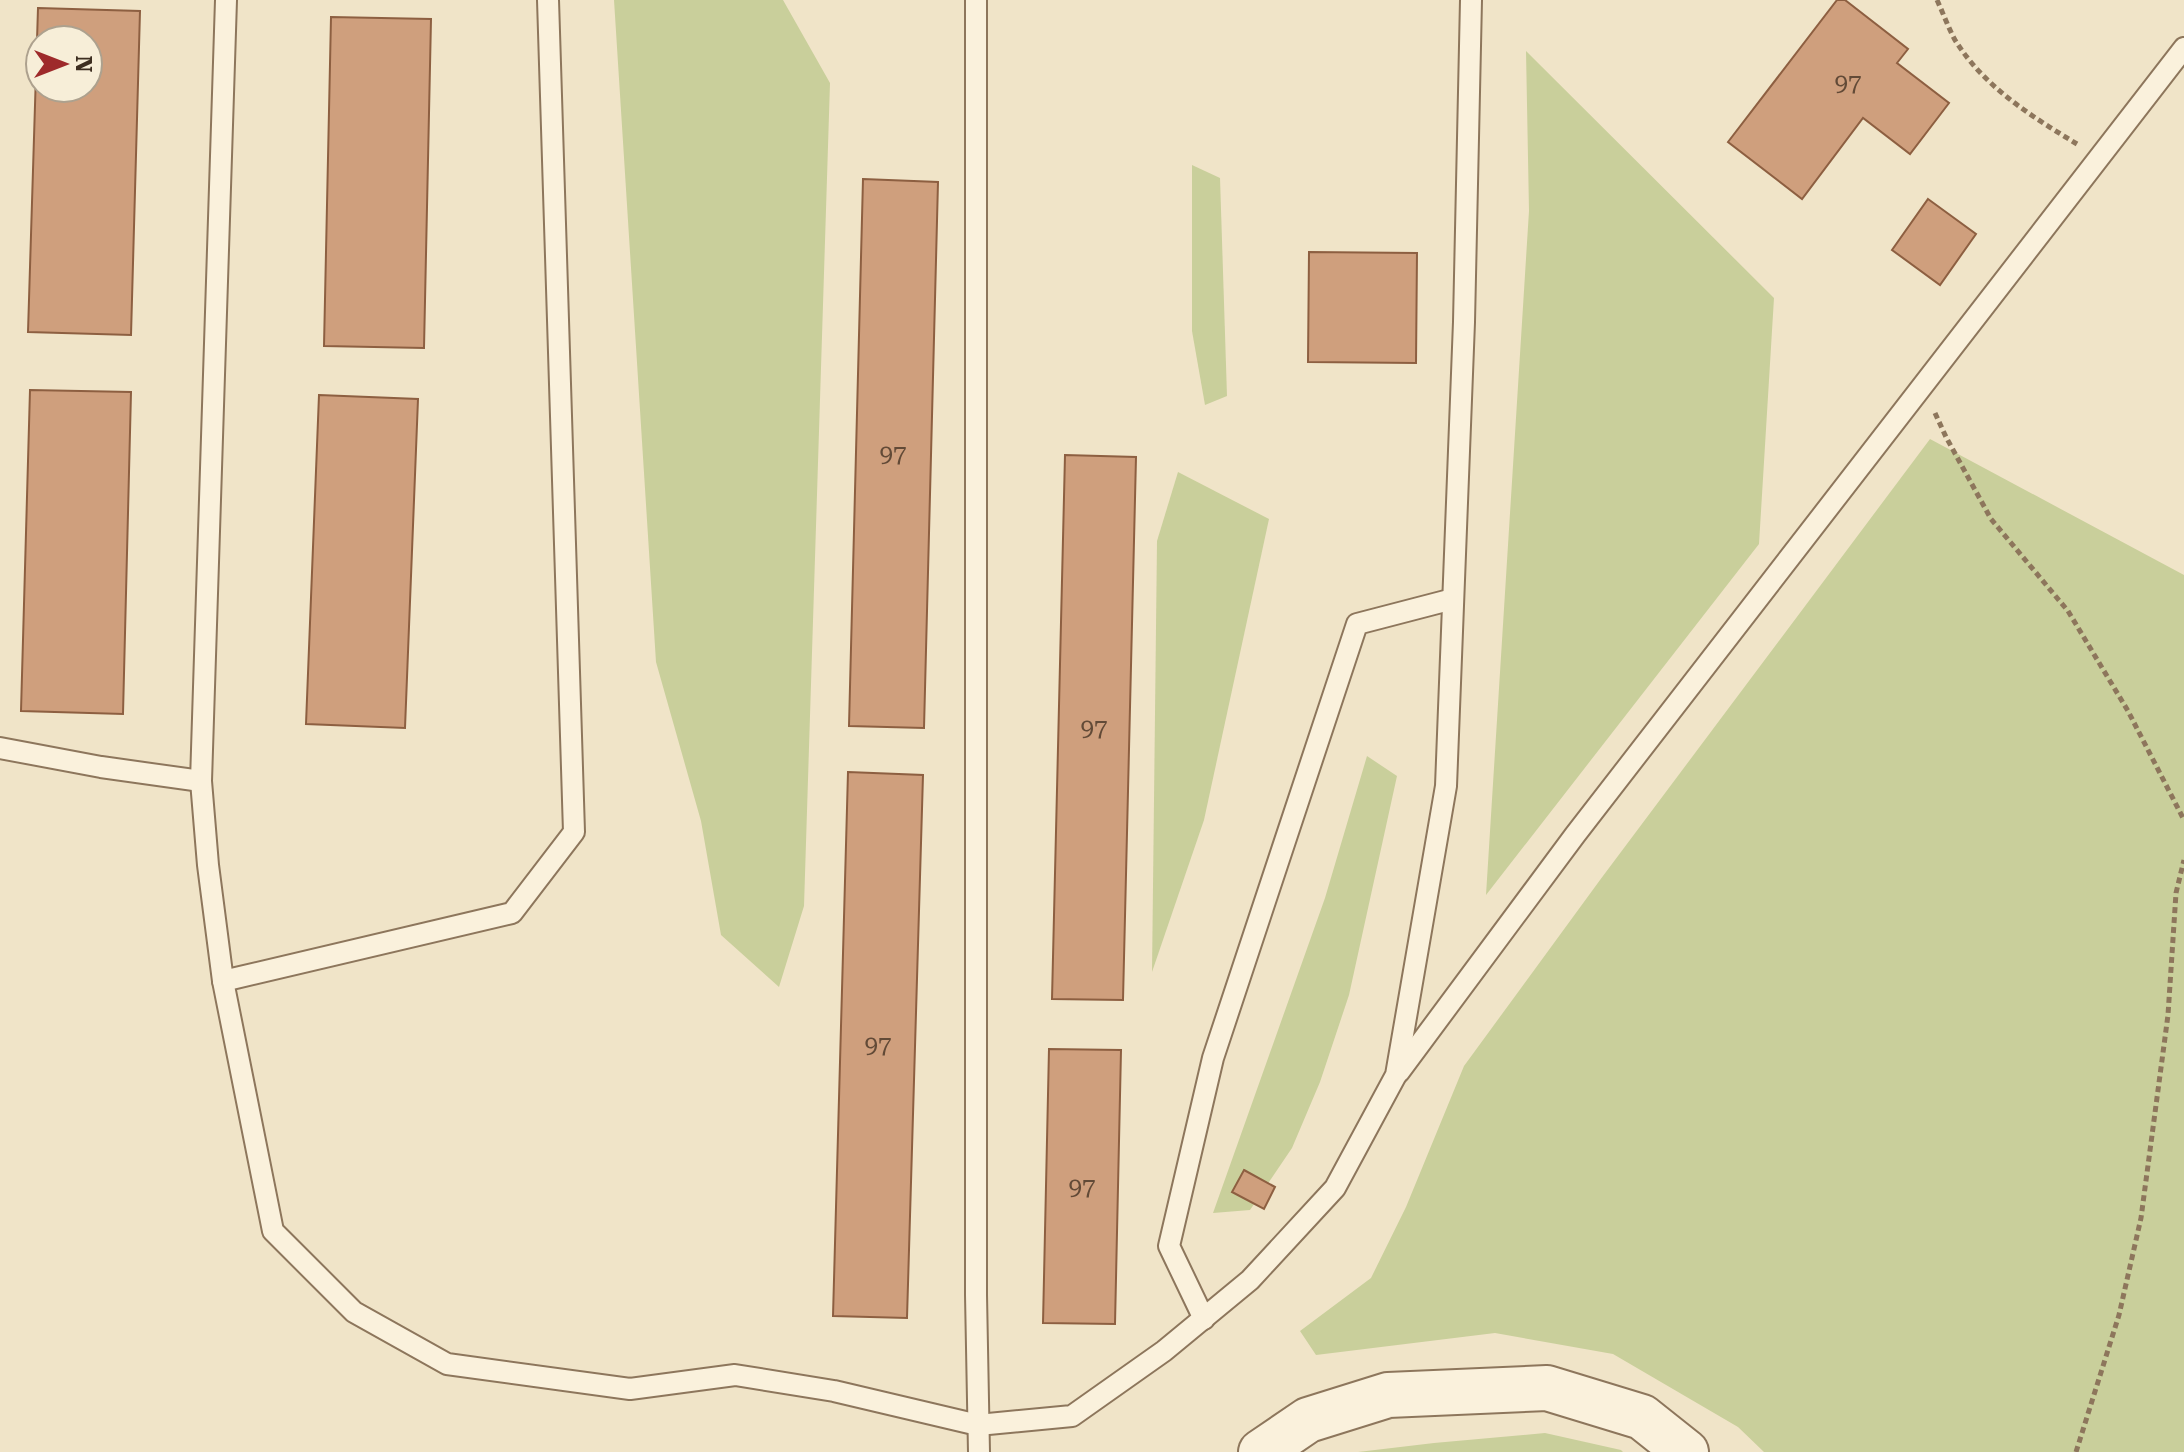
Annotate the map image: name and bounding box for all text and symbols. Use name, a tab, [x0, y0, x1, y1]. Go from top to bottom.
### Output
north arrow	[24, 24, 104, 104]
text: N	[71, 56, 96, 73]
house number: 97	[1835, 69, 1861, 97]
house number: 97	[880, 440, 906, 468]
house number: 97	[1081, 714, 1107, 742]
house number: 97	[865, 1031, 891, 1059]
house number: 97	[1069, 1173, 1095, 1201]

